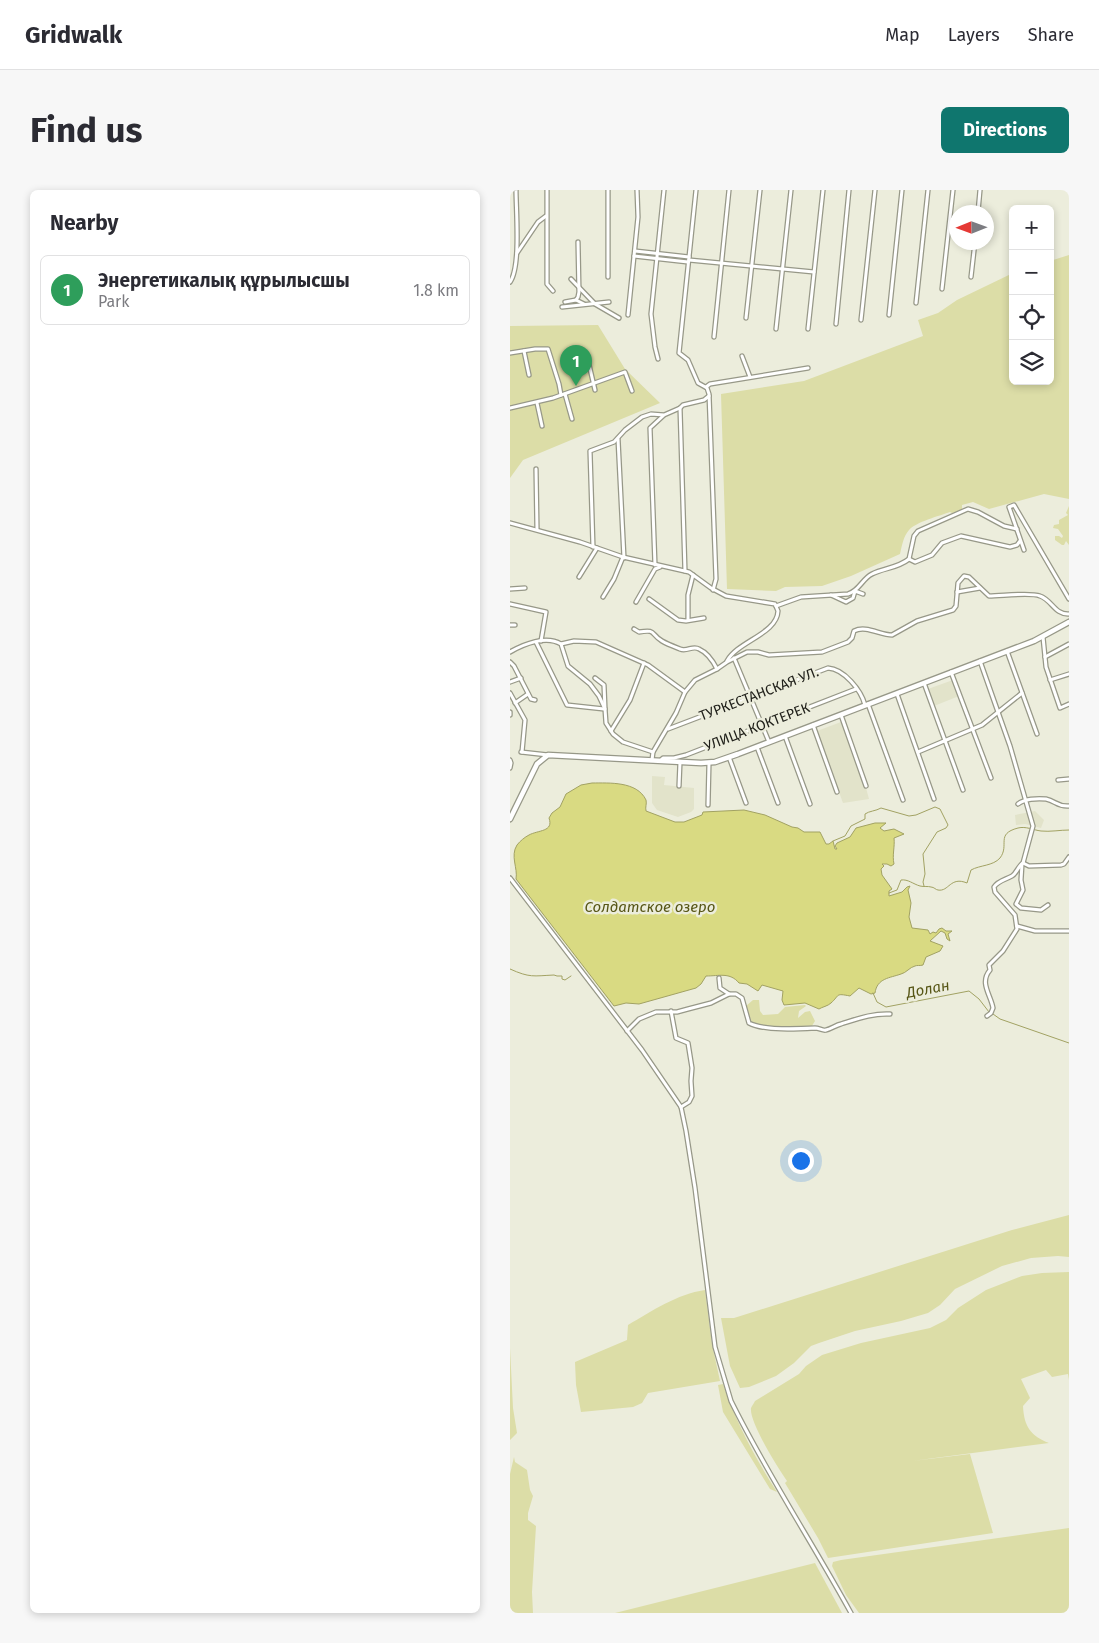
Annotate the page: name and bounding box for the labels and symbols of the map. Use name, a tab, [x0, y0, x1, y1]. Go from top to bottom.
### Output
north arrow	[949, 205, 994, 250]
pin: 1	[560, 345, 592, 386]
street label: ТУРКЕСТАНСКАЯ УЛ.	[697, 663, 821, 725]
street label: УЛИЦА КОКТЕРЕК	[702, 699, 813, 755]
water label: Солдатское озеро	[585, 898, 715, 916]
water label: Долан	[904, 976, 951, 1002]
your location	[788, 1148, 814, 1174]

